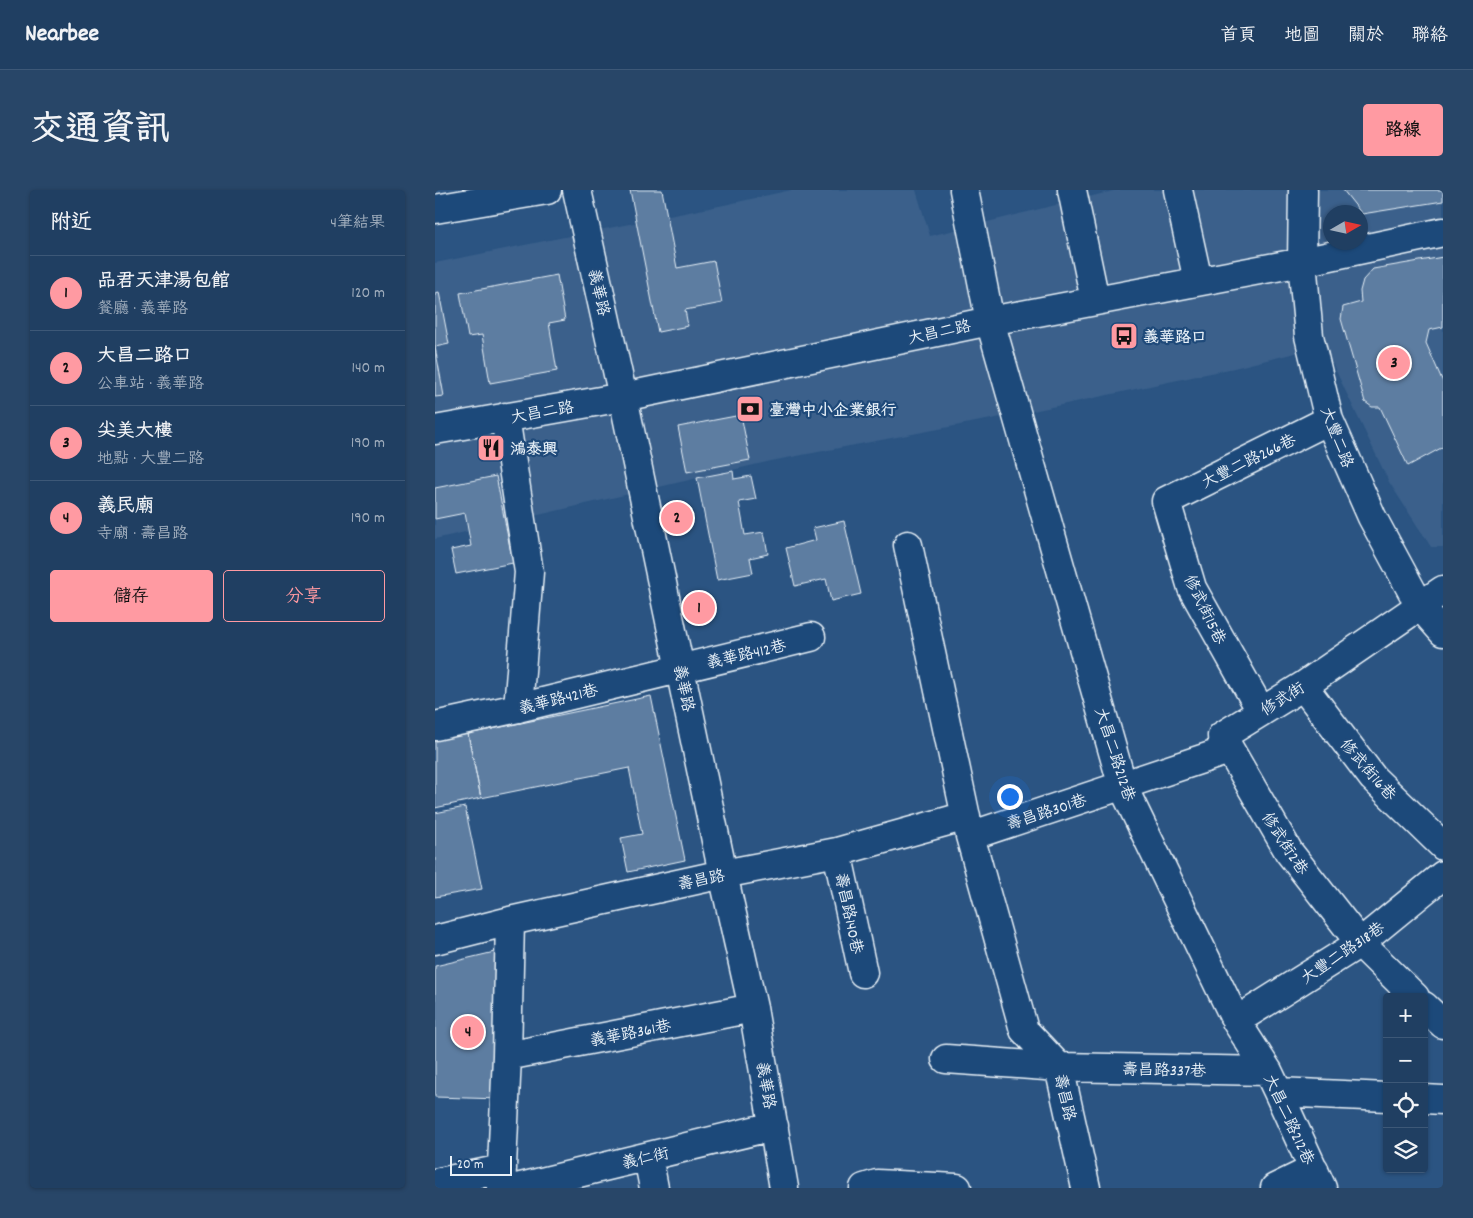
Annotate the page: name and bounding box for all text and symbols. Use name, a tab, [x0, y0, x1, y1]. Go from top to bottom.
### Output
text: Nearbee	[25, 18, 99, 52]
text: 首頁	[1220, 24, 1256, 49]
text: 地圖	[1284, 24, 1320, 49]
text: 關於	[1348, 24, 1384, 49]
text: 聯絡	[1412, 24, 1448, 49]
button: 路線	[1363, 104, 1443, 156]
text: 交通資訊	[30, 107, 170, 157]
north arrow	[1323, 205, 1368, 250]
text: 附近	[50, 209, 92, 239]
text: 4筆結果	[330, 212, 385, 235]
street label: 義華路	[581, 267, 614, 319]
text: 品君天津湯包館	[97, 269, 230, 296]
text: 1	[64, 282, 68, 305]
text: 120 m	[351, 282, 385, 305]
text: 餐廳 · 義華路	[97, 298, 188, 321]
street label: 大昌二路	[906, 316, 973, 351]
bus stop icon: 義華路口	[1109, 321, 1139, 351]
place label: 義華路口	[1143, 327, 1207, 350]
text: 大昌二路口	[97, 344, 192, 371]
pin: 3	[1378, 344, 1410, 382]
text: 2	[63, 357, 70, 380]
text: 140 m	[351, 357, 385, 380]
text: 公車站 · 義華路	[97, 373, 204, 396]
bank icon: 臺灣中小企業銀行	[735, 394, 765, 424]
street label: 大昌二路	[509, 397, 576, 430]
place label: 臺灣中小企業銀行	[769, 400, 897, 423]
street label: 大豐二路	[1313, 404, 1358, 472]
text: 尖美大樓	[97, 419, 173, 446]
street label: 大豐二路266巷	[1198, 429, 1300, 495]
text: 3	[62, 432, 70, 455]
text: 190 m	[351, 432, 385, 455]
restaurant icon: 鴻泰興	[476, 433, 506, 463]
place label: 鴻泰興	[510, 439, 558, 462]
text: 地點 · 大豐二路	[97, 448, 204, 471]
text: 義民廟	[97, 494, 154, 521]
pin: 2	[661, 499, 693, 537]
text: 4	[63, 507, 69, 530]
text: 190 m	[351, 507, 385, 530]
text: 寺廟 · 壽昌路	[97, 523, 188, 546]
button: 儲存	[50, 570, 213, 622]
button: 分享	[223, 570, 385, 622]
street label: 修武街15巷	[1177, 571, 1231, 649]
pin: 1	[683, 589, 715, 627]
street label: 義華路412巷	[704, 635, 789, 676]
street label: 義華路	[666, 663, 699, 714]
street label: 修武街	[1257, 678, 1310, 723]
street label: 義華路421巷	[516, 679, 601, 721]
street label: 大昌二路212巷	[1088, 705, 1140, 805]
street label: 修武街16巷	[1334, 735, 1401, 807]
your location	[997, 784, 1023, 810]
street label: 壽昌路301巷	[1004, 790, 1090, 837]
street label: 修武街2巷	[1255, 808, 1313, 880]
street label: 壽昌路	[676, 865, 727, 898]
street label: 壽昌路140巷	[828, 871, 867, 956]
street label: 大豐二路318巷	[1297, 917, 1390, 991]
map controls	[1383, 993, 1428, 1173]
button: +	[1383, 993, 1428, 1038]
pin: 4	[452, 1013, 484, 1051]
street label: 義華路361巷	[588, 1015, 673, 1054]
button: −	[1383, 1038, 1428, 1083]
street label: 壽昌路337巷	[1122, 1059, 1206, 1084]
street label: 義華路	[749, 1060, 780, 1111]
street label: 大昌二路212巷	[1257, 1071, 1319, 1169]
street label: 壽昌路	[1047, 1072, 1080, 1124]
button: locate	[1383, 1083, 1428, 1128]
button: layers	[1383, 1128, 1428, 1173]
street label: 義仁街	[620, 1143, 672, 1176]
scale bar	[450, 1153, 513, 1176]
text: 20 m	[457, 1155, 484, 1175]

